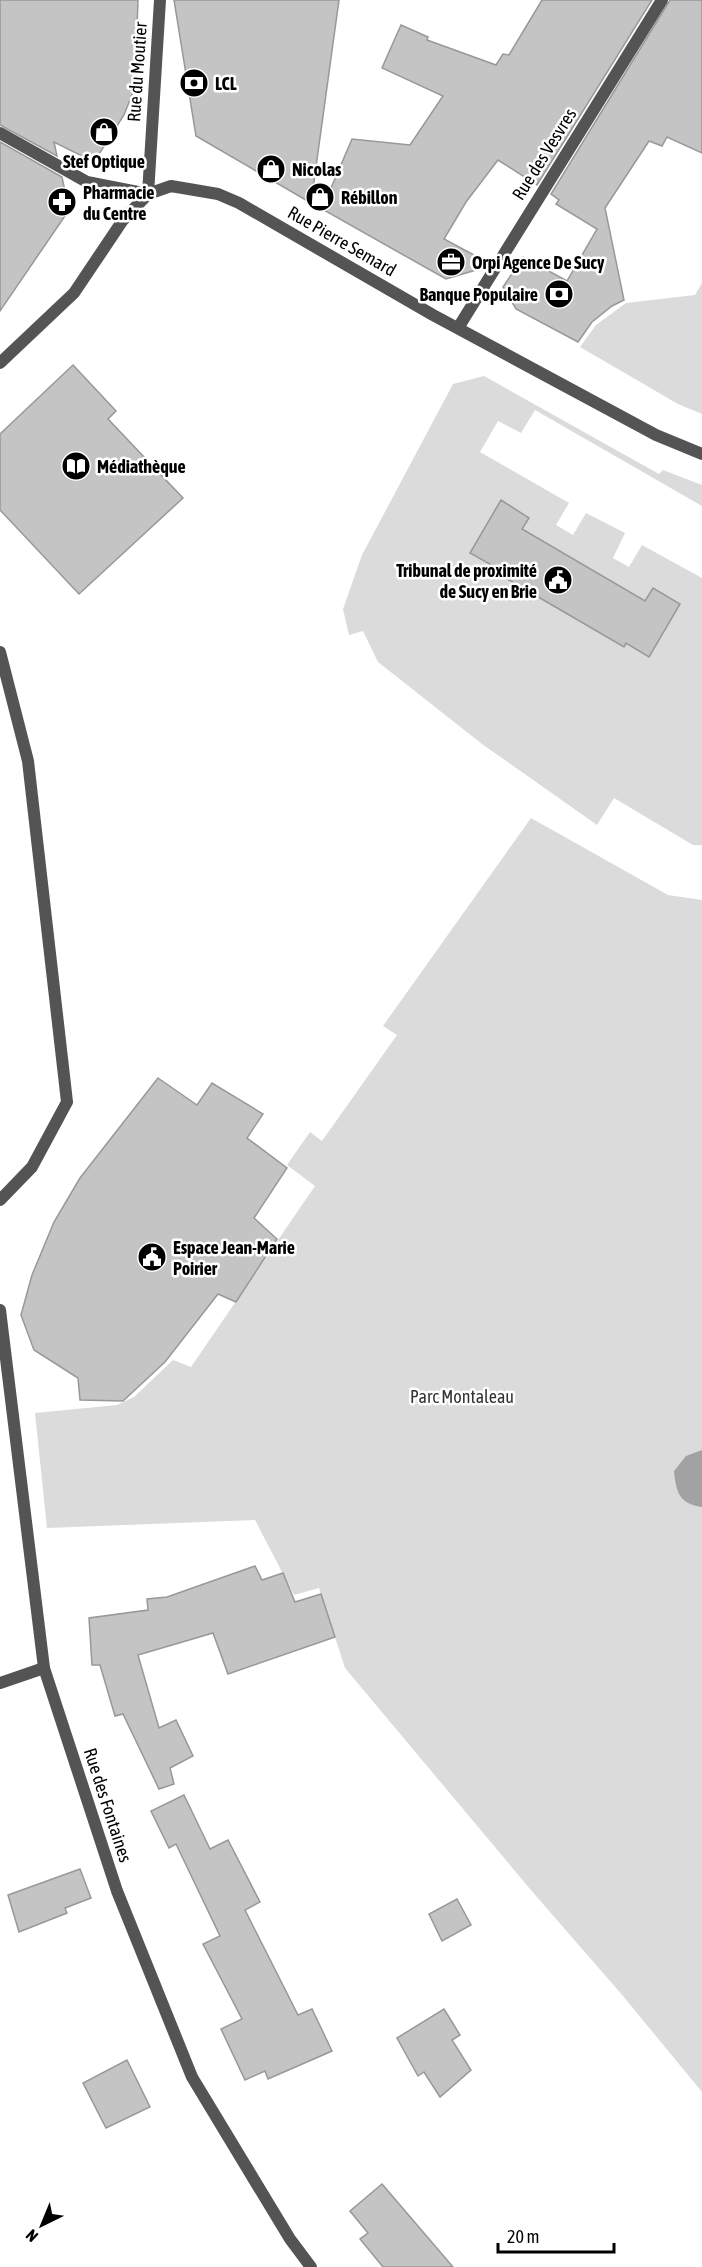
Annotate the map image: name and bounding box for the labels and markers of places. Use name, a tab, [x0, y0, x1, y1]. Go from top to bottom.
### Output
bank icon: LCL	[178, 67, 210, 99]
place label: LCL	[215, 73, 237, 94]
shop icon: Stef Optique	[88, 116, 120, 148]
place label: Stef Optique	[63, 151, 145, 172]
shop icon: Nicolas	[255, 153, 287, 185]
place label: Nicolas	[292, 159, 342, 180]
shop icon: Rébillon	[304, 181, 336, 213]
place label: Pharmacie du Centre	[83, 182, 155, 224]
pharmacy icon: Pharmacie du Centre	[46, 186, 78, 218]
place label: Rébillon	[341, 187, 398, 208]
office icon: Orpi Agence De Sucy	[435, 246, 467, 278]
place label: Orpi Agence De Sucy	[472, 252, 605, 273]
bank icon: Banque Populaire	[543, 278, 575, 310]
place label: Banque Populaire	[419, 284, 538, 305]
library icon: Médiathèque	[60, 450, 92, 482]
place label: Médiathèque	[97, 456, 186, 477]
place label: Tribunal de proximité de Sucy en Brie	[396, 560, 537, 602]
public building icon: Tribunal de proximité de Sucy en Brie	[542, 564, 574, 596]
place label: Espace Jean-Marie Poirier	[173, 1237, 295, 1279]
public building icon: Espace Jean-Marie Poirier	[136, 1241, 168, 1273]

